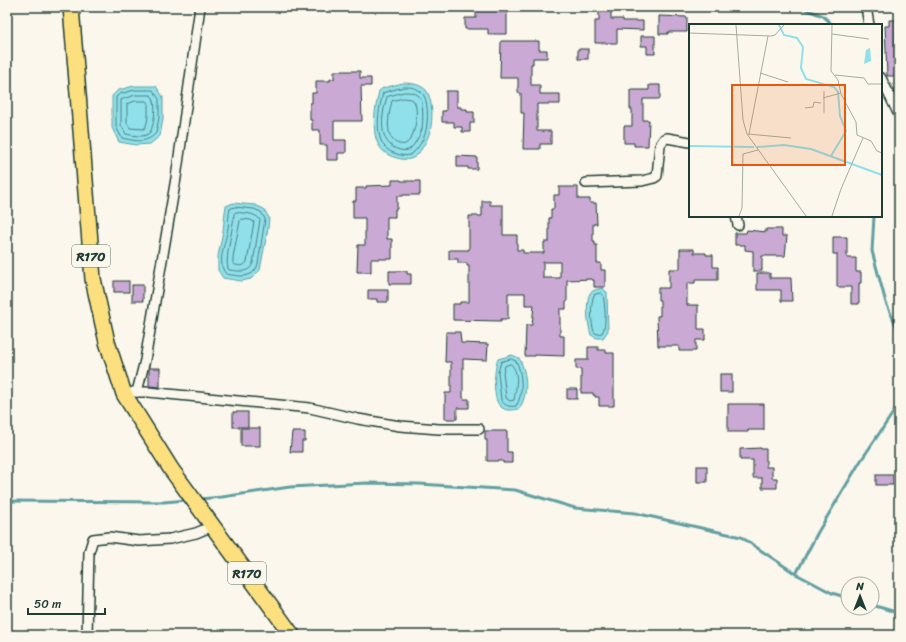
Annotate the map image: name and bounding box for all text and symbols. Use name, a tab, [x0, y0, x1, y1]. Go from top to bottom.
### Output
inset map	[689, 24, 882, 217]
road number: R170	[72, 245, 110, 267]
road number: R170	[228, 562, 266, 584]
north arrow	[840, 576, 880, 616]
text: N	[855, 577, 864, 596]
scale bar	[28, 590, 105, 616]
text: 50 m	[34, 593, 61, 615]

